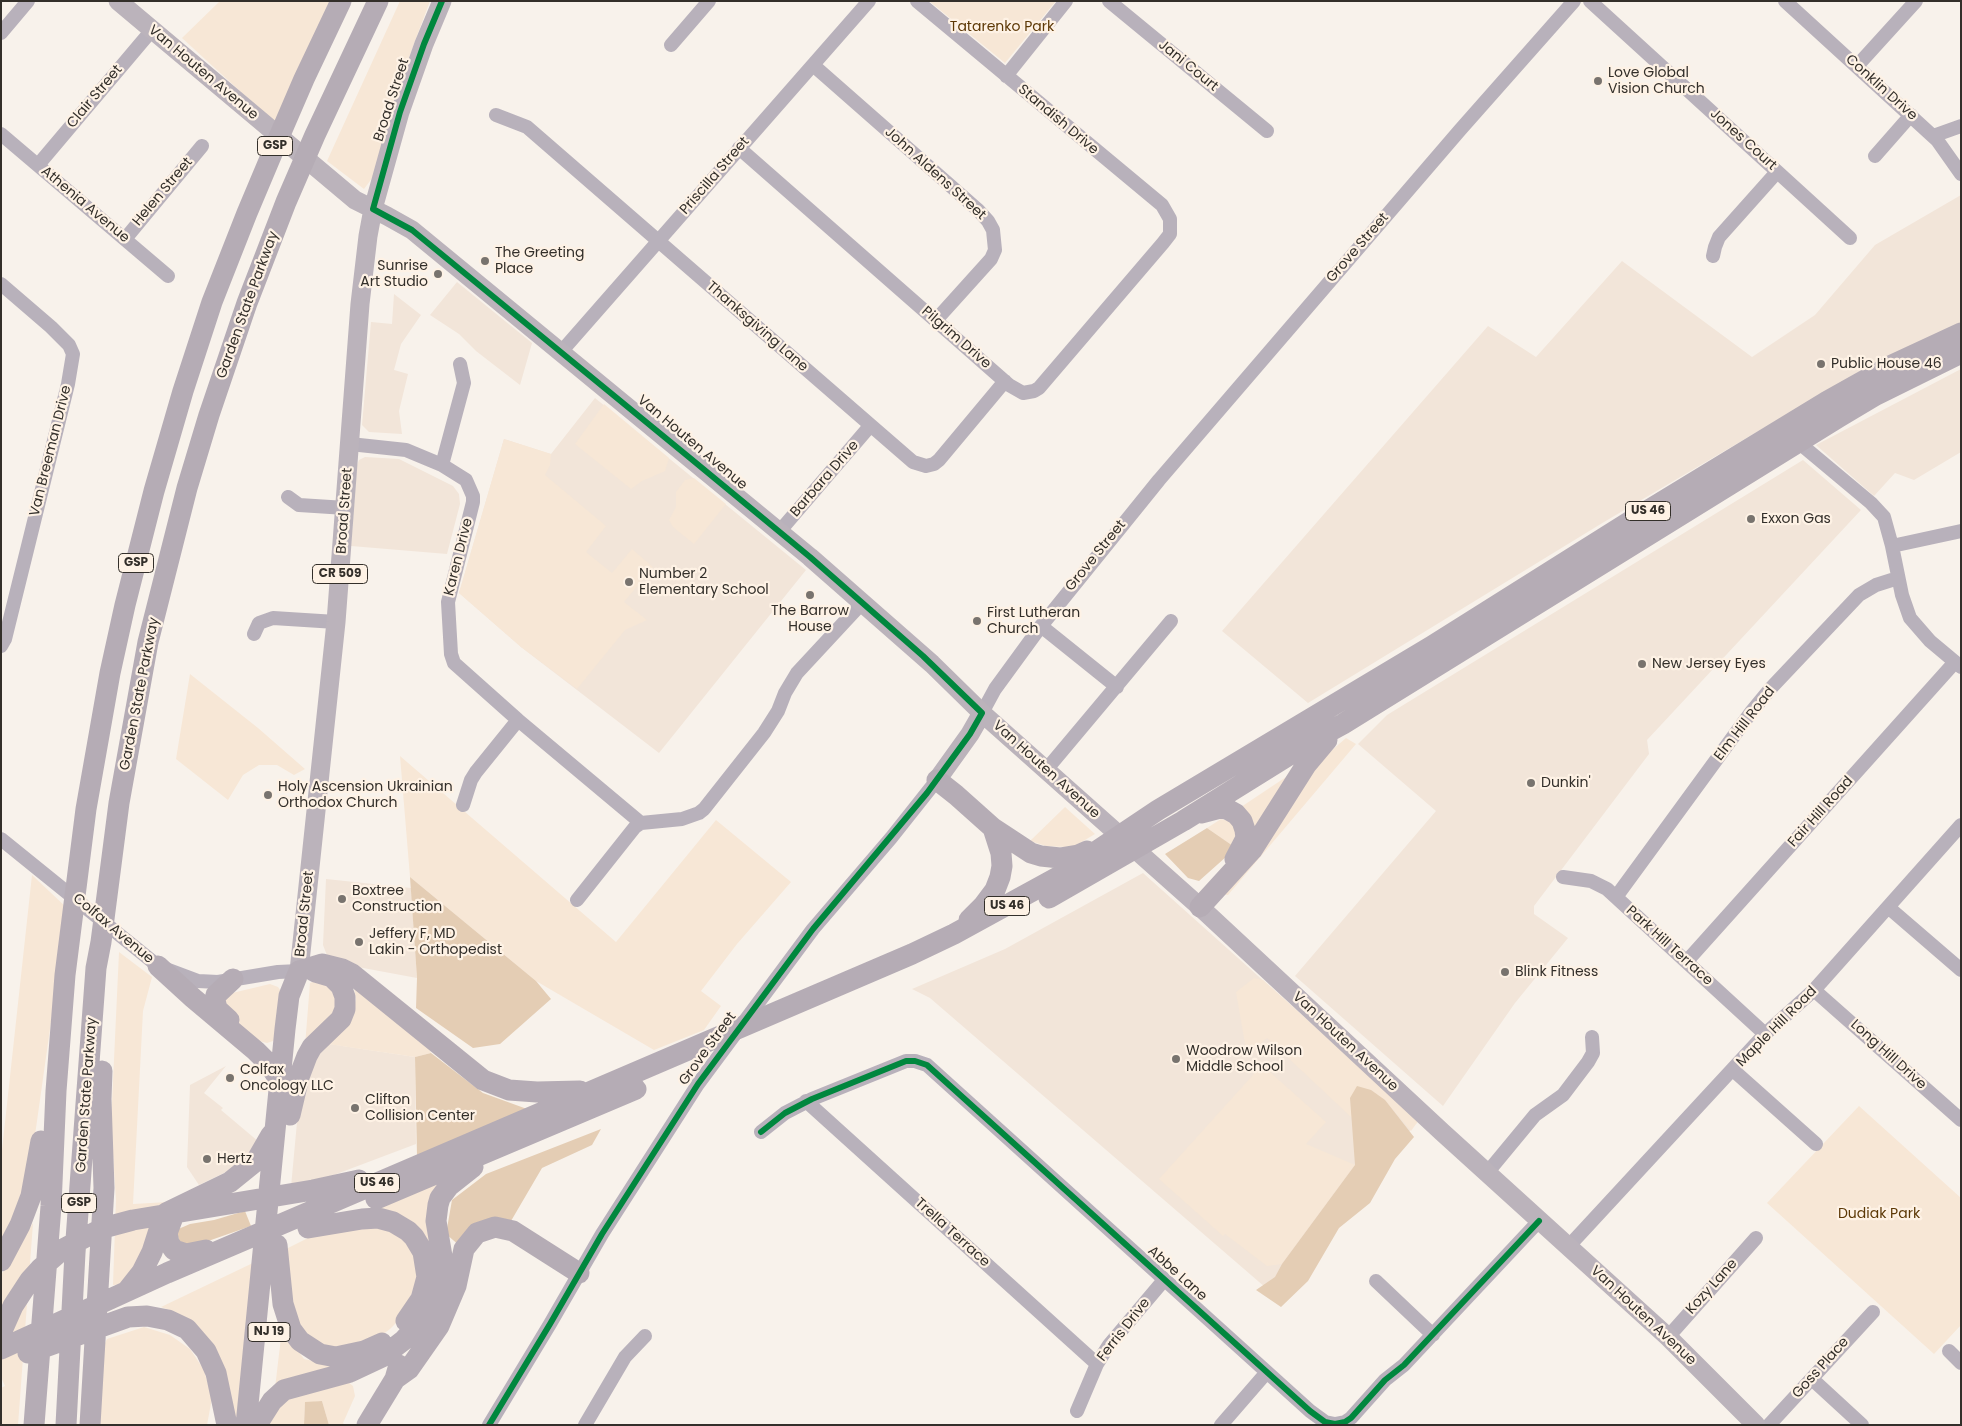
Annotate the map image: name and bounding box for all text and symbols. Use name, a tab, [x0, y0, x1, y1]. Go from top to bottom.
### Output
park label: Tatarenko Park	[950, 19, 1054, 35]
street label: Van Houten Avenue	[145, 22, 261, 124]
street label: Jani Court	[1155, 37, 1221, 95]
street label: Conklin Drive	[1842, 51, 1920, 125]
street label: Broad Street	[371, 56, 413, 144]
street label: Clair Street	[64, 62, 126, 132]
place label: Love Global Vision Church	[1608, 65, 1705, 98]
marker: Love Global Vision Church	[1592, 75, 1604, 87]
street label: Standish Drive	[1014, 82, 1102, 158]
street label: Jones Court	[1706, 106, 1780, 174]
street label: John Aldens Street	[881, 124, 989, 224]
street label: Priscilla Street	[677, 134, 753, 218]
road number: GSP	[258, 136, 292, 156]
street label: Helen Street	[130, 154, 196, 230]
street label: Athenia Avenue	[37, 163, 133, 247]
street label: Grove Street	[1323, 210, 1393, 286]
street label: Garden State Parkway	[214, 229, 282, 381]
place label: The Greeting Place	[495, 245, 584, 278]
marker: The Greeting Place	[479, 255, 491, 267]
place label: Sunrise Art Studio	[360, 258, 428, 290]
marker: Sunrise Art Studio	[432, 268, 444, 280]
street label: Thanksgiving Lane	[703, 278, 811, 376]
street label: Pilgrim Drive	[918, 303, 994, 373]
place label: Public House 46	[1831, 356, 1942, 372]
marker: Public House 46	[1815, 358, 1827, 370]
street label: Van Breeman Drive	[27, 384, 75, 518]
street label: Van Houten Avenue	[634, 392, 750, 494]
street label: Barbara Drive	[787, 437, 863, 521]
street label: Broad Street	[334, 467, 356, 555]
road number: US 46	[1626, 502, 1670, 520]
place label: Exxon Gas	[1761, 511, 1831, 527]
marker: Exxon Gas	[1745, 513, 1757, 525]
street label: Karen Drive	[441, 516, 477, 598]
street label: Grove Street	[1062, 517, 1130, 595]
road number: GSP	[118, 554, 154, 572]
road number: CR 509	[312, 564, 368, 584]
place label: Number 2 Elementary School	[639, 566, 769, 598]
marker: Number 2 Elementary School	[623, 576, 635, 588]
marker: The Barrow House	[804, 589, 816, 601]
place label: The Barrow House	[771, 603, 849, 636]
place label: First Lutheran Church	[987, 605, 1080, 638]
marker: First Lutheran Church	[971, 615, 983, 627]
street label: Garden State Parkway	[117, 616, 163, 772]
place label: New Jersey Eyes	[1652, 656, 1766, 672]
marker: New Jersey Eyes	[1636, 658, 1648, 670]
street label: Elm Hill Road	[1711, 684, 1779, 764]
street label: Van Houten Avenue	[989, 717, 1103, 823]
street label: Fair Hill Road	[1785, 773, 1857, 851]
place label: Dunkin'	[1541, 775, 1591, 791]
marker: Dunkin'	[1525, 777, 1537, 789]
place label: Holy Ascension Ukrainian Orthodox Church	[278, 779, 453, 812]
marker: Holy Ascension Ukrainian Orthodox Church	[262, 789, 274, 801]
street label: Broad Street	[292, 870, 318, 958]
place label: Boxtree Construction	[352, 883, 442, 916]
street label: Colfax Avenue	[69, 890, 157, 968]
marker: Boxtree Construction	[336, 893, 348, 905]
road number: US 46	[984, 896, 1030, 916]
street label: Park Hill Terrace	[1622, 903, 1716, 989]
place label: Jeffery F, MD Lakin - Orthopedist	[369, 926, 502, 959]
marker: Jeffery F, MD Lakin - Orthopedist	[353, 936, 365, 948]
place label: Blink Fitness	[1515, 964, 1598, 980]
marker: Blink Fitness	[1499, 966, 1511, 978]
street label: Maple Hill Road	[1733, 983, 1821, 1071]
street label: Van Houten Avenue	[1289, 989, 1401, 1095]
street label: Grove Street	[676, 1009, 740, 1089]
street label: Garden State Parkway	[73, 1017, 101, 1173]
street label: Long Hill Drive	[1847, 1017, 1929, 1093]
place label: Woodrow Wilson Middle School	[1186, 1043, 1302, 1076]
marker: Woodrow Wilson Middle School	[1170, 1053, 1182, 1065]
place label: Colfax Oncology LLC	[240, 1062, 334, 1094]
marker: Colfax Oncology LLC	[224, 1072, 236, 1084]
place label: Clifton Collision Center	[365, 1092, 475, 1124]
marker: Clifton Collision Center	[349, 1102, 361, 1114]
place label: Hertz	[217, 1151, 252, 1167]
marker: Hertz	[201, 1153, 213, 1165]
road number: US 46	[354, 1174, 400, 1192]
road number: GSP	[62, 1194, 96, 1212]
street label: Trella Terrace	[911, 1195, 993, 1271]
park label: Dudiak Park	[1838, 1206, 1920, 1222]
street label: Abbe Lane	[1144, 1243, 1210, 1305]
street label: Kozy Lane	[1683, 1256, 1741, 1318]
street label: Van Houten Avenue	[1587, 1263, 1699, 1369]
street label: Ferris Drive	[1094, 1295, 1154, 1365]
road number: NJ 19	[248, 1322, 290, 1341]
street label: Goss Place	[1789, 1334, 1853, 1402]

